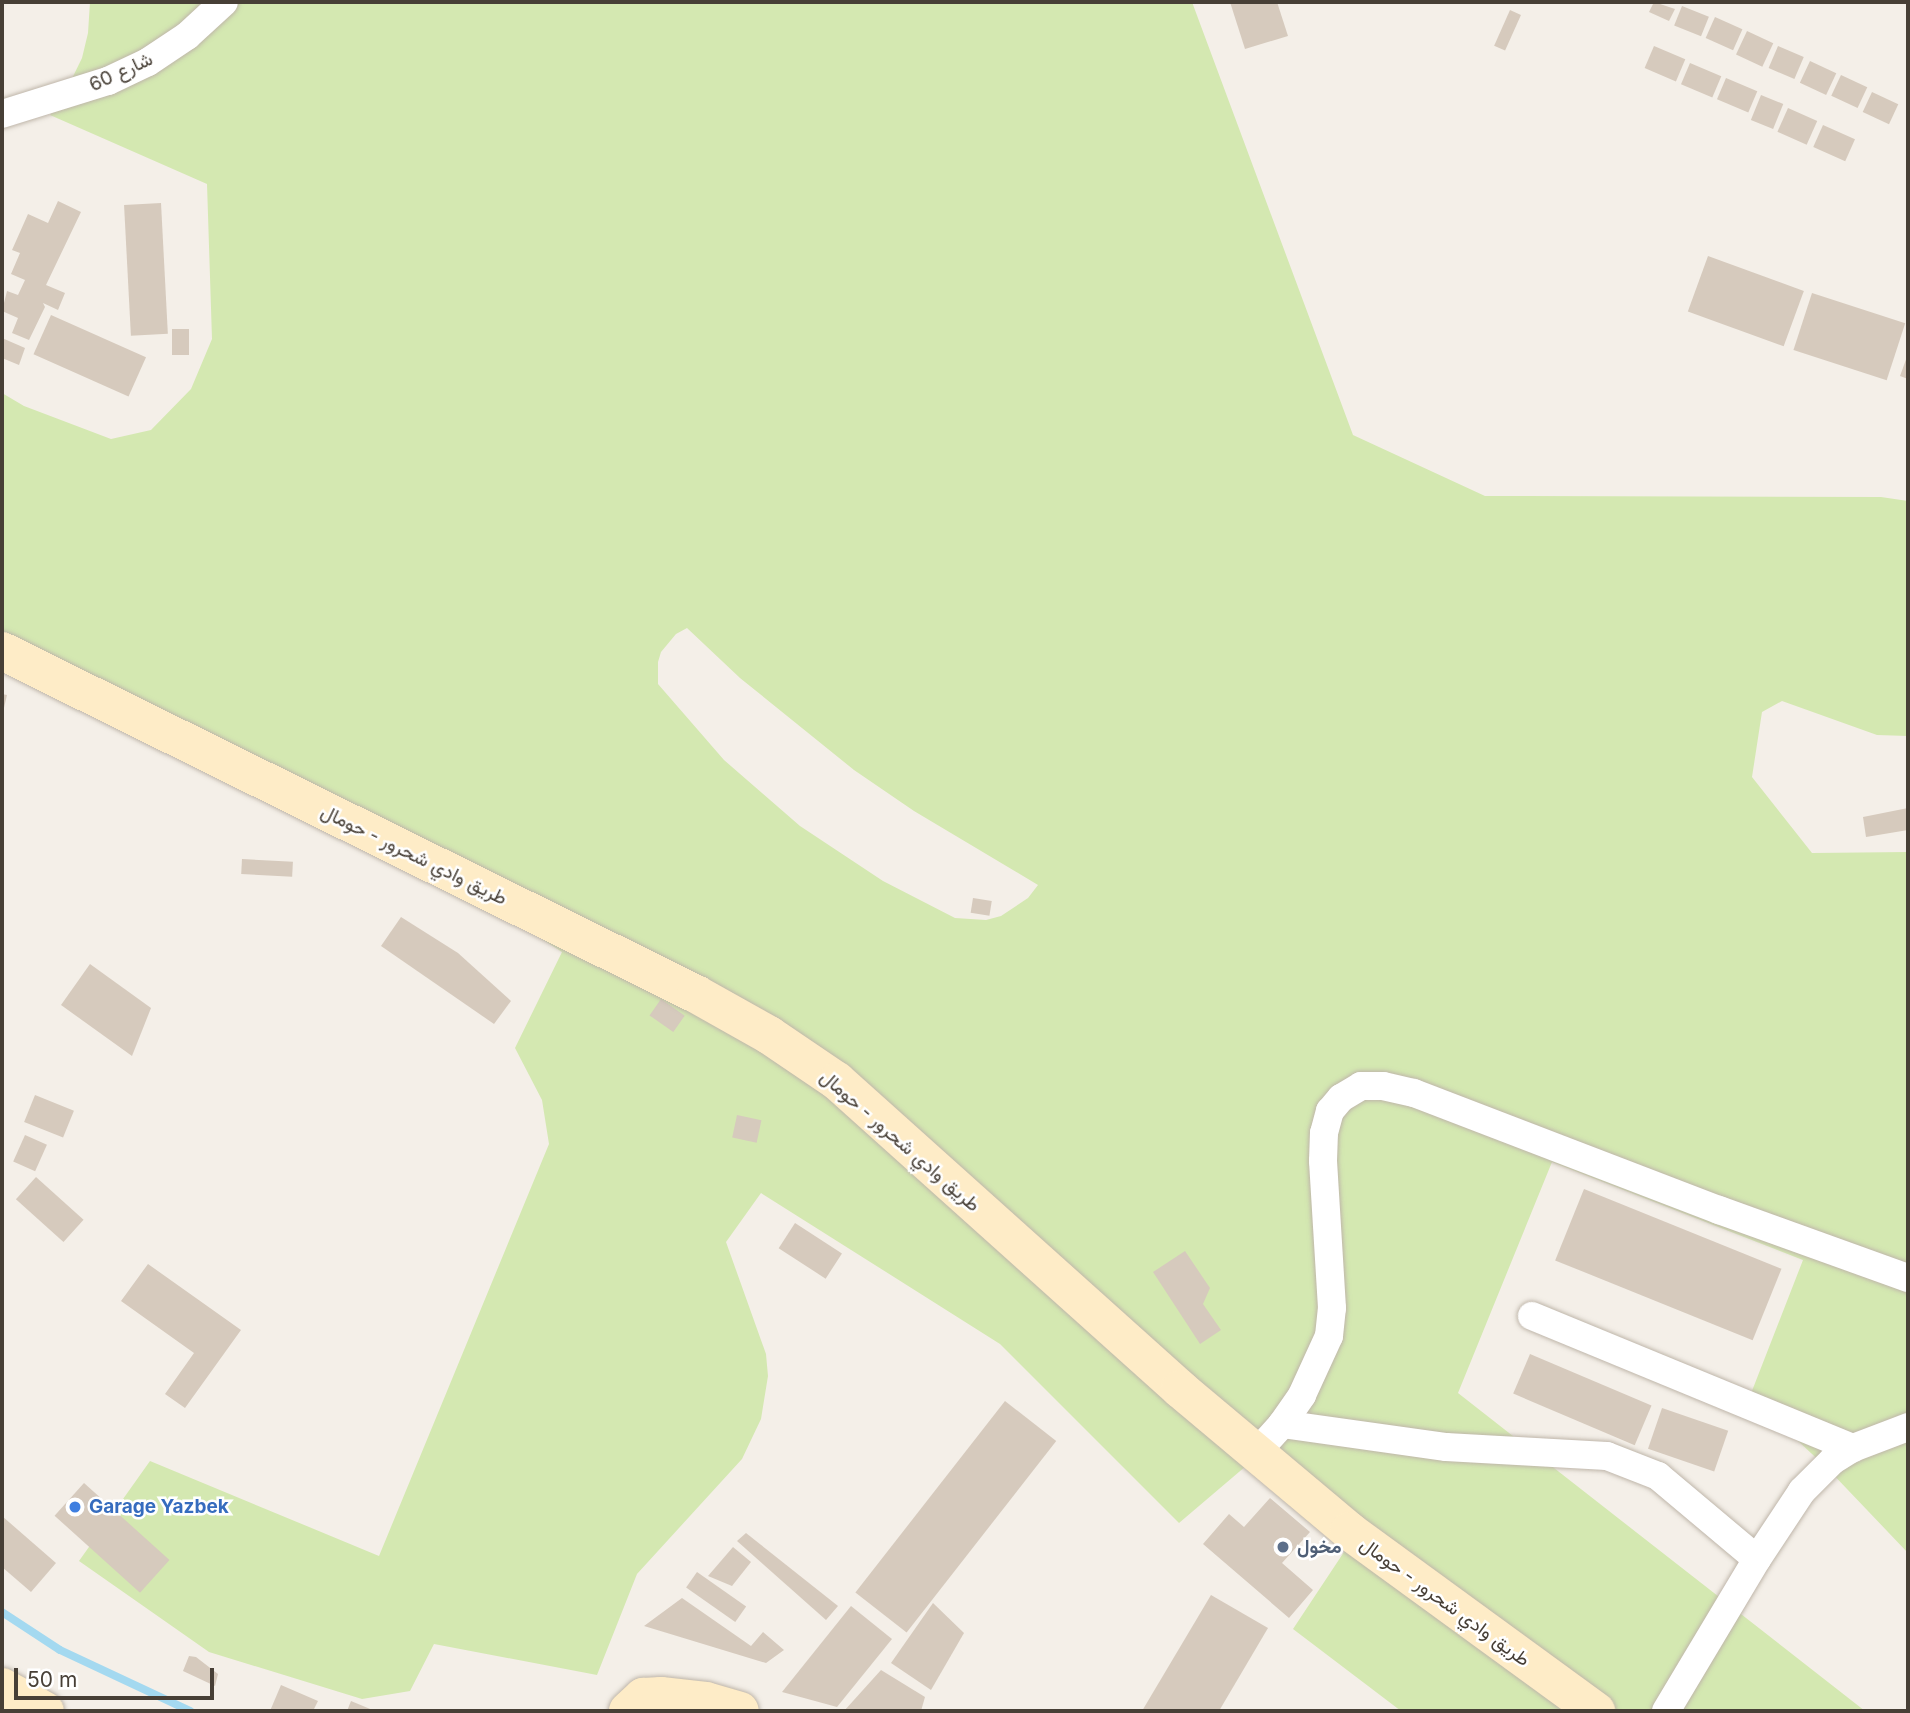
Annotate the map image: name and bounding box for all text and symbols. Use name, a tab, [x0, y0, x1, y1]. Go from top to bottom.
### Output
street label: شارع 60	[86, 47, 156, 97]
street label: طريق وادي شحرور - حومال	[317, 800, 511, 910]
street label: طريق وادي شحرور - حومال	[815, 1065, 985, 1217]
place label: Garage Yazbek	[89, 1496, 229, 1518]
marker: Garage Yazbek	[67, 1499, 83, 1515]
street label: طريق وادي شحرور - حومال	[1356, 1533, 1534, 1671]
place label: مخول	[1297, 1536, 1341, 1558]
marker: مخول	[1275, 1539, 1291, 1555]
scale bar	[18, 1654, 217, 1698]
text: 50 m	[27, 1667, 77, 1692]

